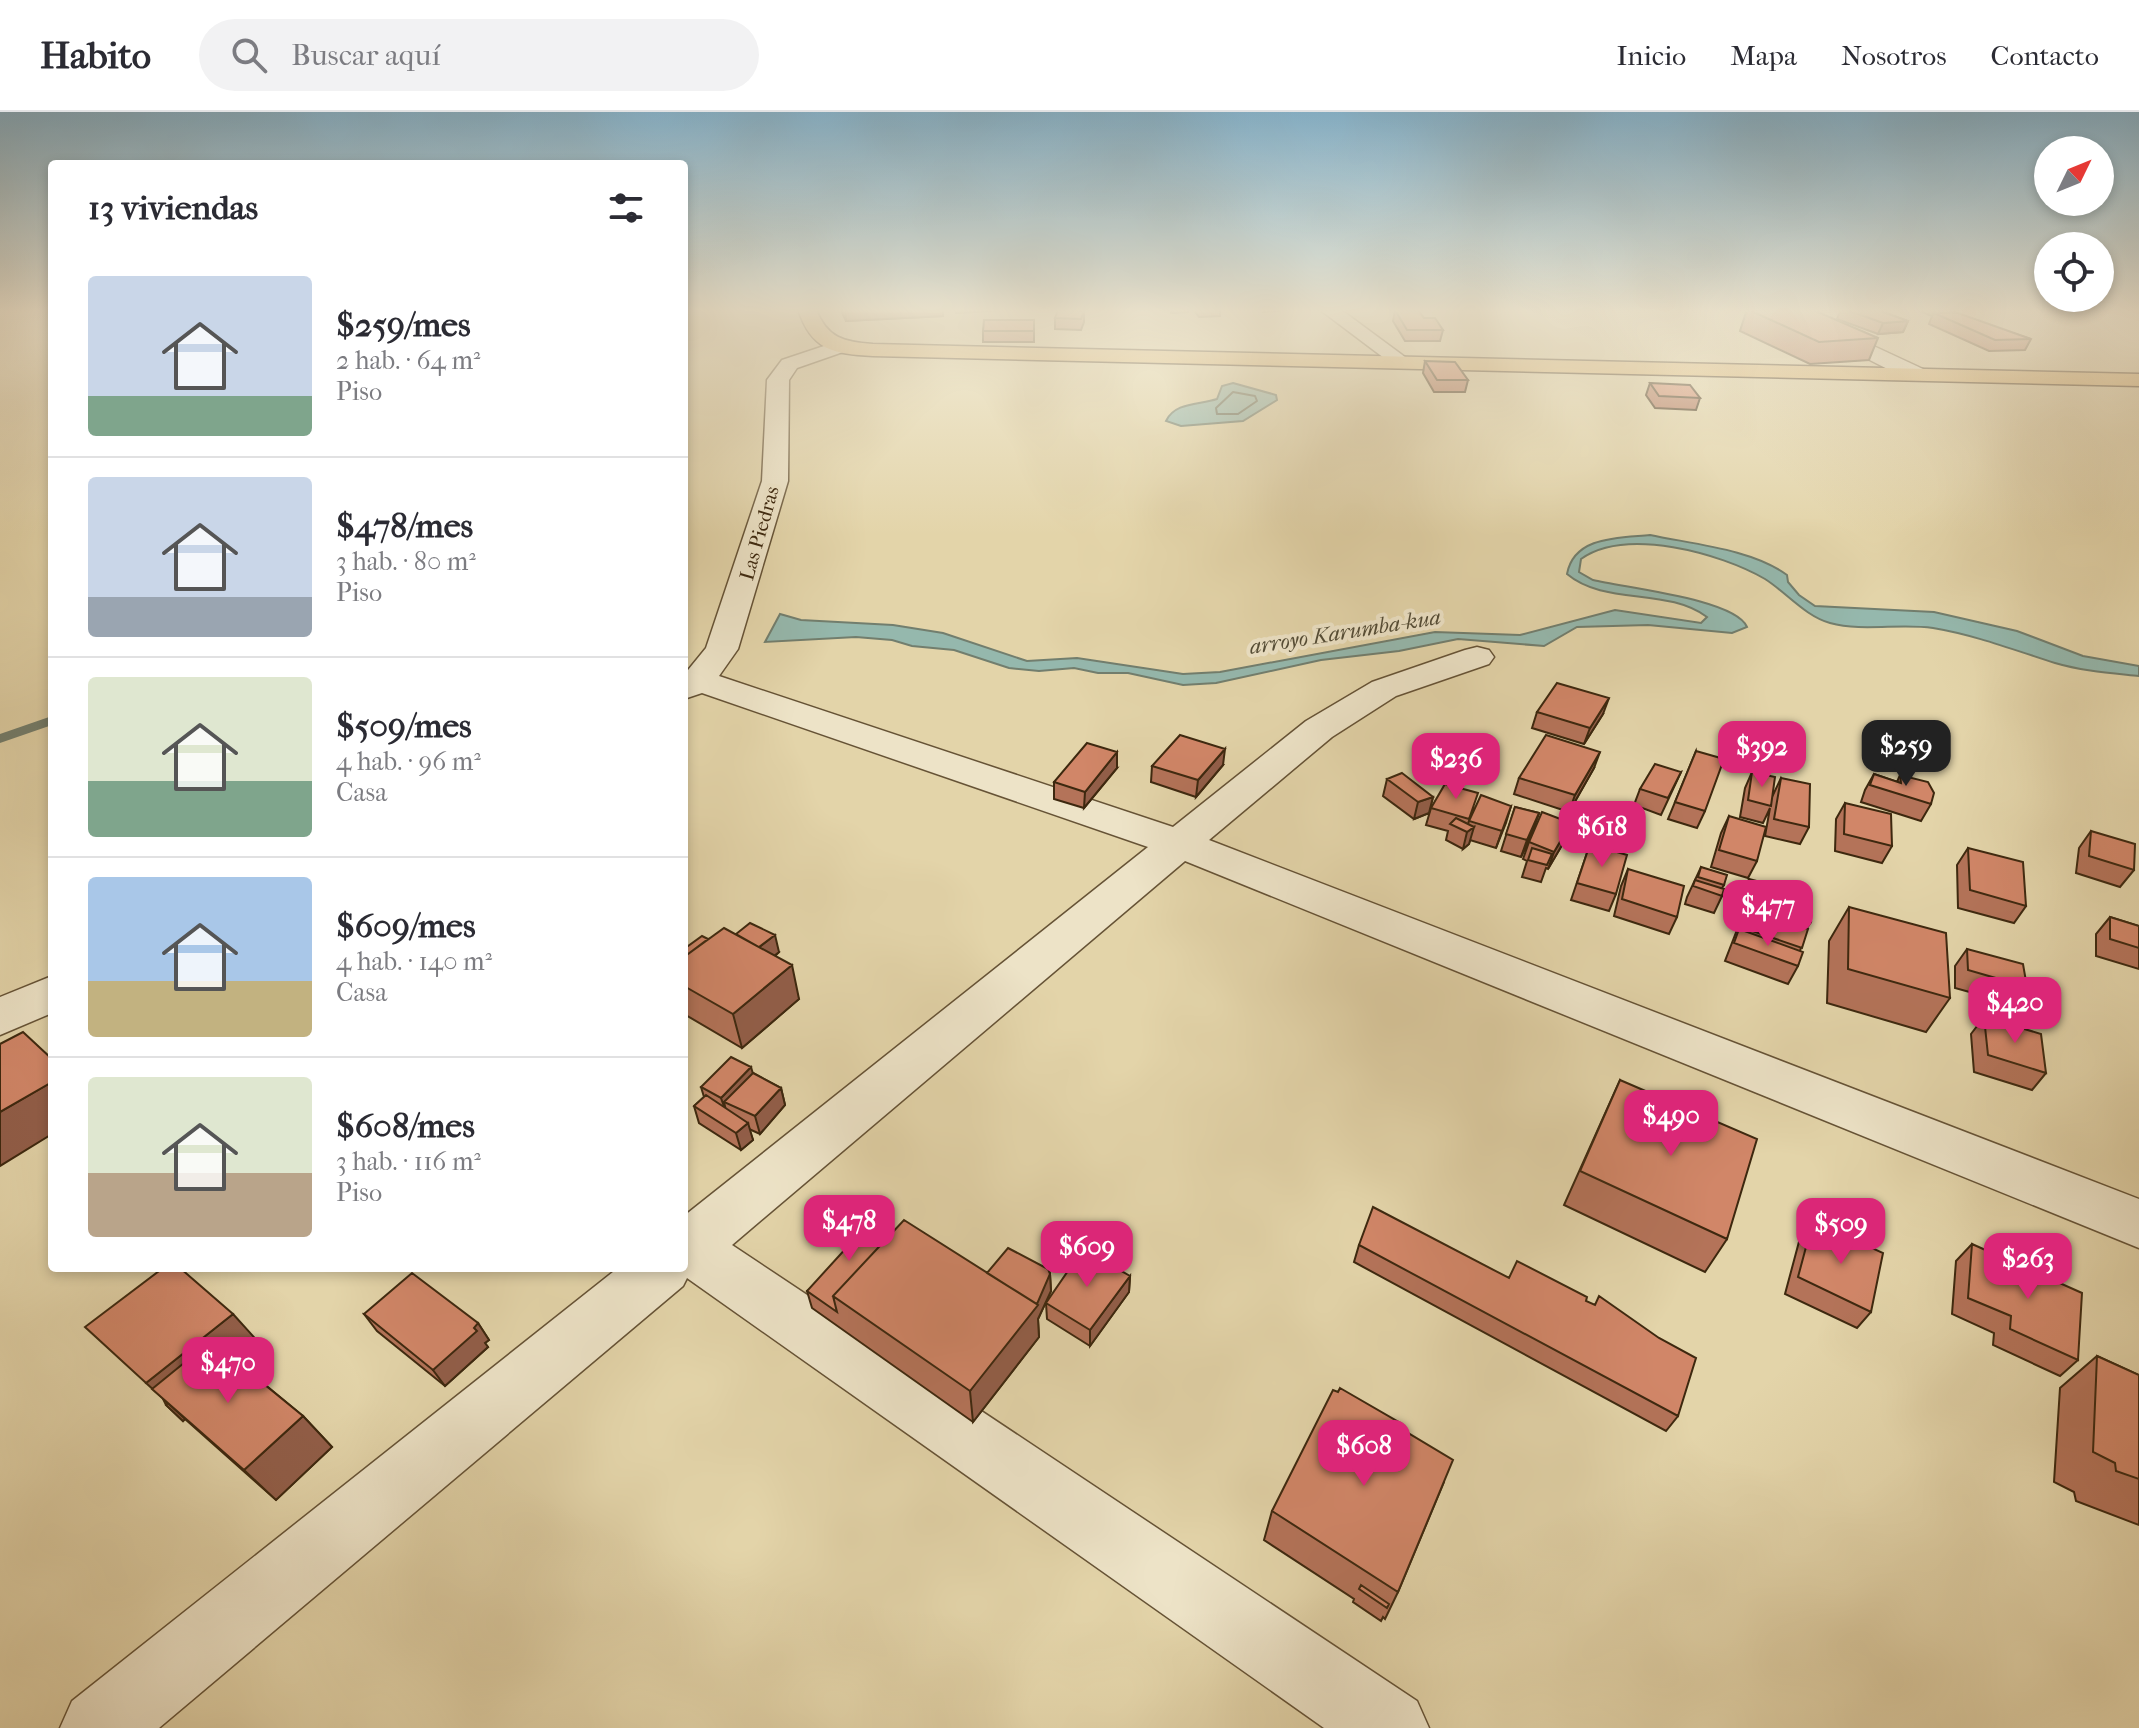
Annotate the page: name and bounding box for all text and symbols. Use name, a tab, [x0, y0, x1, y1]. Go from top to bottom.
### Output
search box	[199, 19, 759, 91]
text: Habito	[40, 33, 151, 78]
icon: search	[227, 33, 271, 77]
text: Buscar aquí	[291, 38, 440, 73]
text: Inicio	[1616, 39, 1686, 72]
text: Mapa	[1730, 39, 1797, 72]
text: Nosotros	[1841, 39, 1947, 72]
text: Contacto	[1991, 39, 2099, 72]
north arrow	[2034, 136, 2114, 216]
map controls	[2034, 136, 2114, 312]
icon: filters	[604, 186, 648, 230]
text: 13 viviendas	[88, 188, 258, 228]
button: locate	[2034, 232, 2114, 312]
text: $259/mes	[336, 305, 471, 345]
icon: home	[152, 308, 248, 404]
text: 2 hab. · 64 m²	[336, 345, 480, 376]
text: Piso	[336, 376, 382, 407]
street label: Las Piedras	[735, 483, 784, 583]
text: $478/mes	[336, 506, 473, 546]
icon: home	[152, 509, 248, 605]
text: 3 hab. · 80 m²	[336, 546, 476, 577]
text: Piso	[336, 577, 382, 608]
water label: arroyo Karumba-kua	[1248, 604, 1443, 660]
text: $509/mes	[336, 706, 472, 746]
icon: home	[152, 709, 248, 805]
pin: $259	[1859, 720, 1953, 788]
pin: $392	[1715, 721, 1809, 789]
text: $259	[1880, 730, 1932, 761]
text: $392	[1736, 731, 1788, 762]
pin: $236	[1409, 733, 1503, 801]
text: $236	[1430, 743, 1482, 774]
text: 4 hab. · 96 m²	[336, 746, 481, 777]
text: Casa	[336, 777, 387, 808]
pin: $618	[1555, 801, 1649, 869]
text: $618	[1577, 811, 1627, 842]
pin: $477	[1721, 880, 1815, 948]
text: $477	[1741, 890, 1795, 921]
text: $609/mes	[336, 906, 476, 946]
icon: home	[152, 909, 248, 1005]
text: 4 hab. · 140 m²	[336, 946, 492, 977]
text: Casa	[336, 977, 387, 1008]
pin: $420	[1968, 977, 2062, 1045]
text: $420	[1986, 987, 2044, 1018]
pin: $490	[1624, 1090, 1718, 1158]
text: $490	[1642, 1100, 1700, 1131]
text: $608/mes	[336, 1106, 475, 1146]
icon: home	[152, 1109, 248, 1205]
text: 3 hab. · 116 m²	[336, 1146, 481, 1177]
text: Piso	[336, 1177, 382, 1208]
pin: $478	[802, 1195, 896, 1263]
pin: $509	[1794, 1198, 1888, 1266]
text: $478	[822, 1205, 876, 1236]
text: $509	[1814, 1208, 1868, 1239]
pin: $609	[1040, 1221, 1134, 1289]
text: $609	[1059, 1231, 1115, 1262]
pin: $263	[1981, 1233, 2075, 1301]
text: $263	[2002, 1243, 2054, 1274]
pin: $470	[181, 1337, 275, 1405]
text: $470	[200, 1347, 256, 1378]
pin: $608	[1317, 1420, 1411, 1488]
text: $608	[1336, 1430, 1392, 1461]

